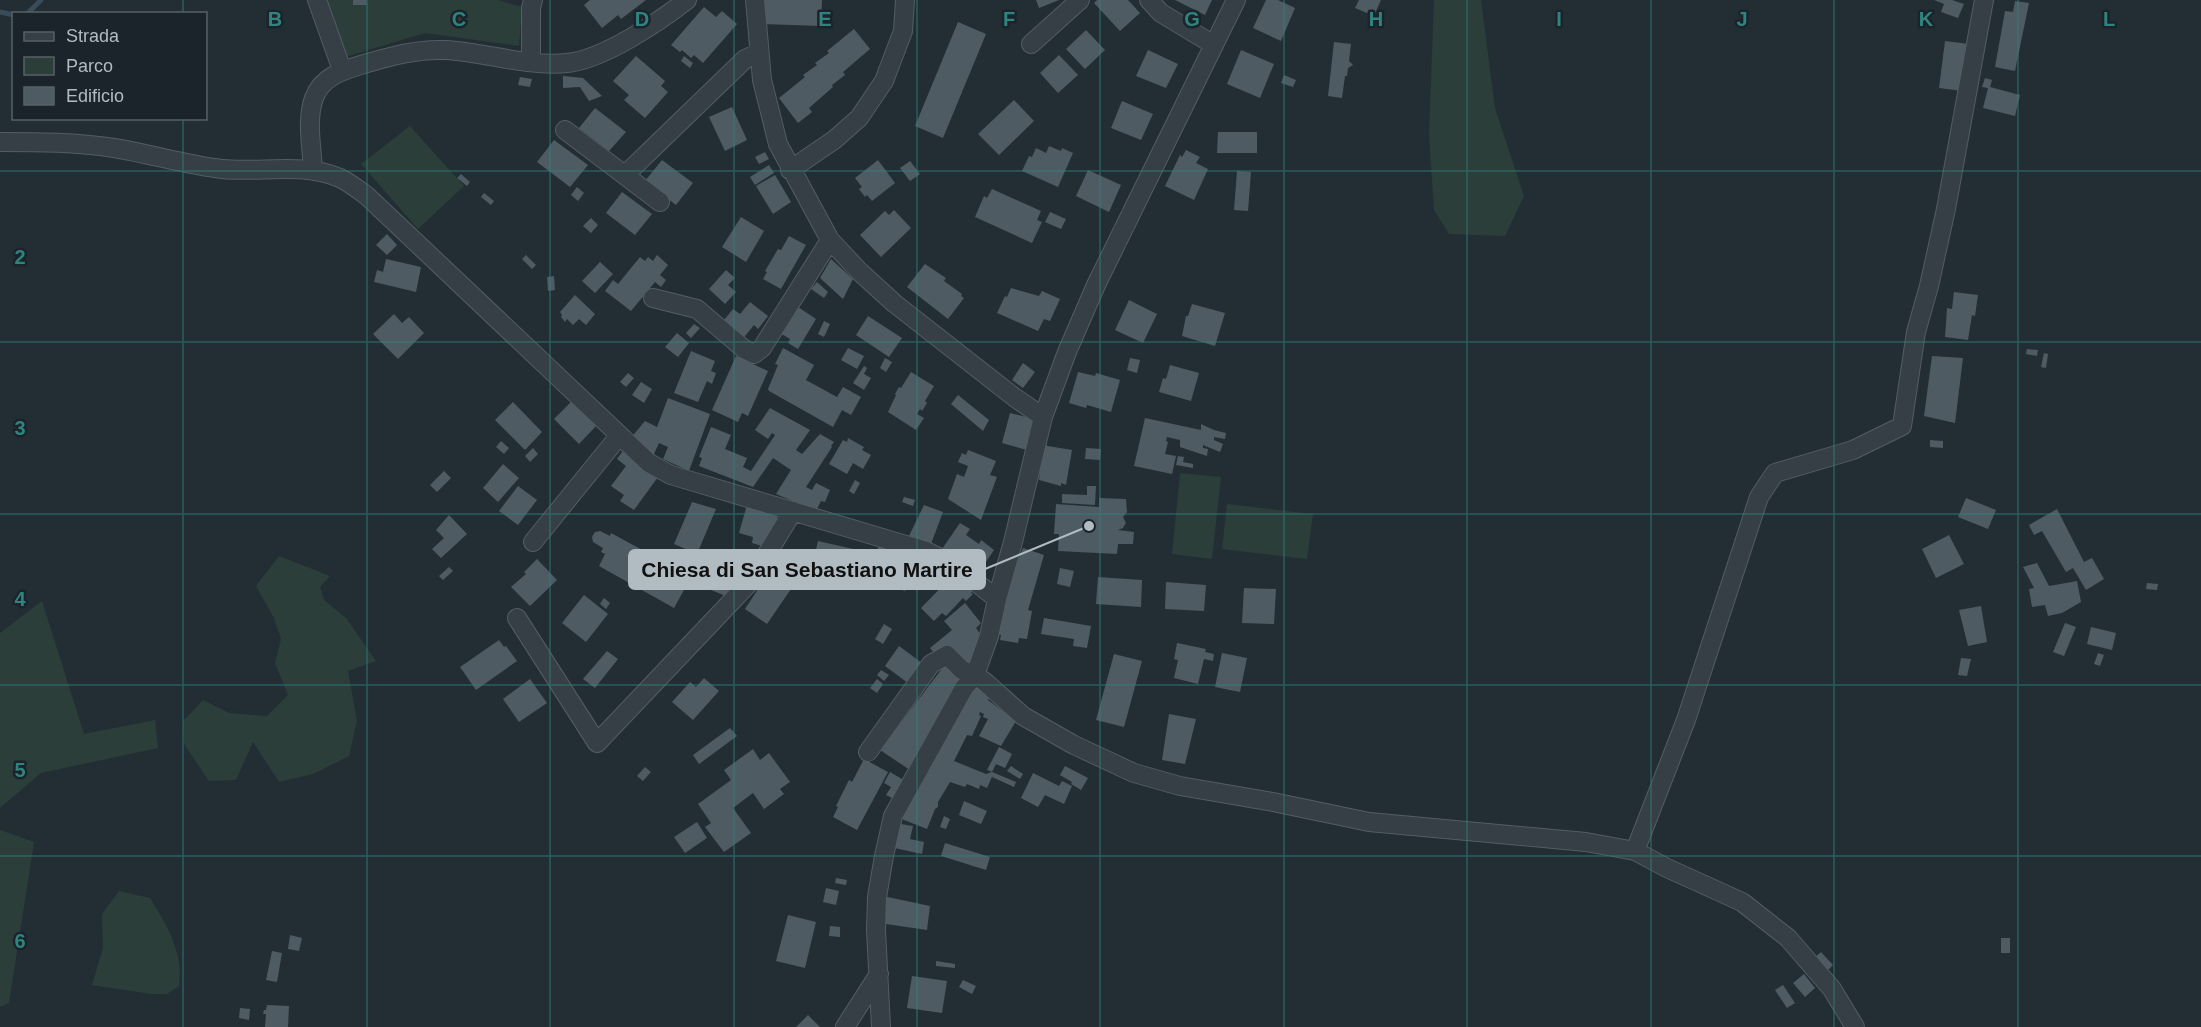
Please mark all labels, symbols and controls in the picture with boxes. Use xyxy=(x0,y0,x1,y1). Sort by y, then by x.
text: B xyxy=(268,8,282,30)
text: C xyxy=(452,8,466,30)
text: D xyxy=(635,8,649,30)
text: E xyxy=(818,8,832,30)
text: F xyxy=(1003,8,1015,30)
text: G xyxy=(1184,8,1200,30)
text: H xyxy=(1369,8,1383,30)
text: I xyxy=(1556,8,1562,30)
text: J xyxy=(1736,8,1748,30)
text: K xyxy=(1919,8,1934,30)
text: L xyxy=(2103,8,2115,30)
legend xyxy=(12,12,207,120)
text: Strada xyxy=(66,26,120,46)
text: Parco xyxy=(66,56,113,76)
text: Edificio xyxy=(66,86,124,106)
text: 2 xyxy=(14,246,26,268)
text: 3 xyxy=(14,417,26,439)
callout: Chiesa di San Sebastiano Martire xyxy=(629,550,985,589)
text: Chiesa di San Sebastiano Martire xyxy=(641,558,973,581)
text: 4 xyxy=(14,588,26,610)
text: 5 xyxy=(14,759,26,781)
text: 6 xyxy=(14,930,26,952)

